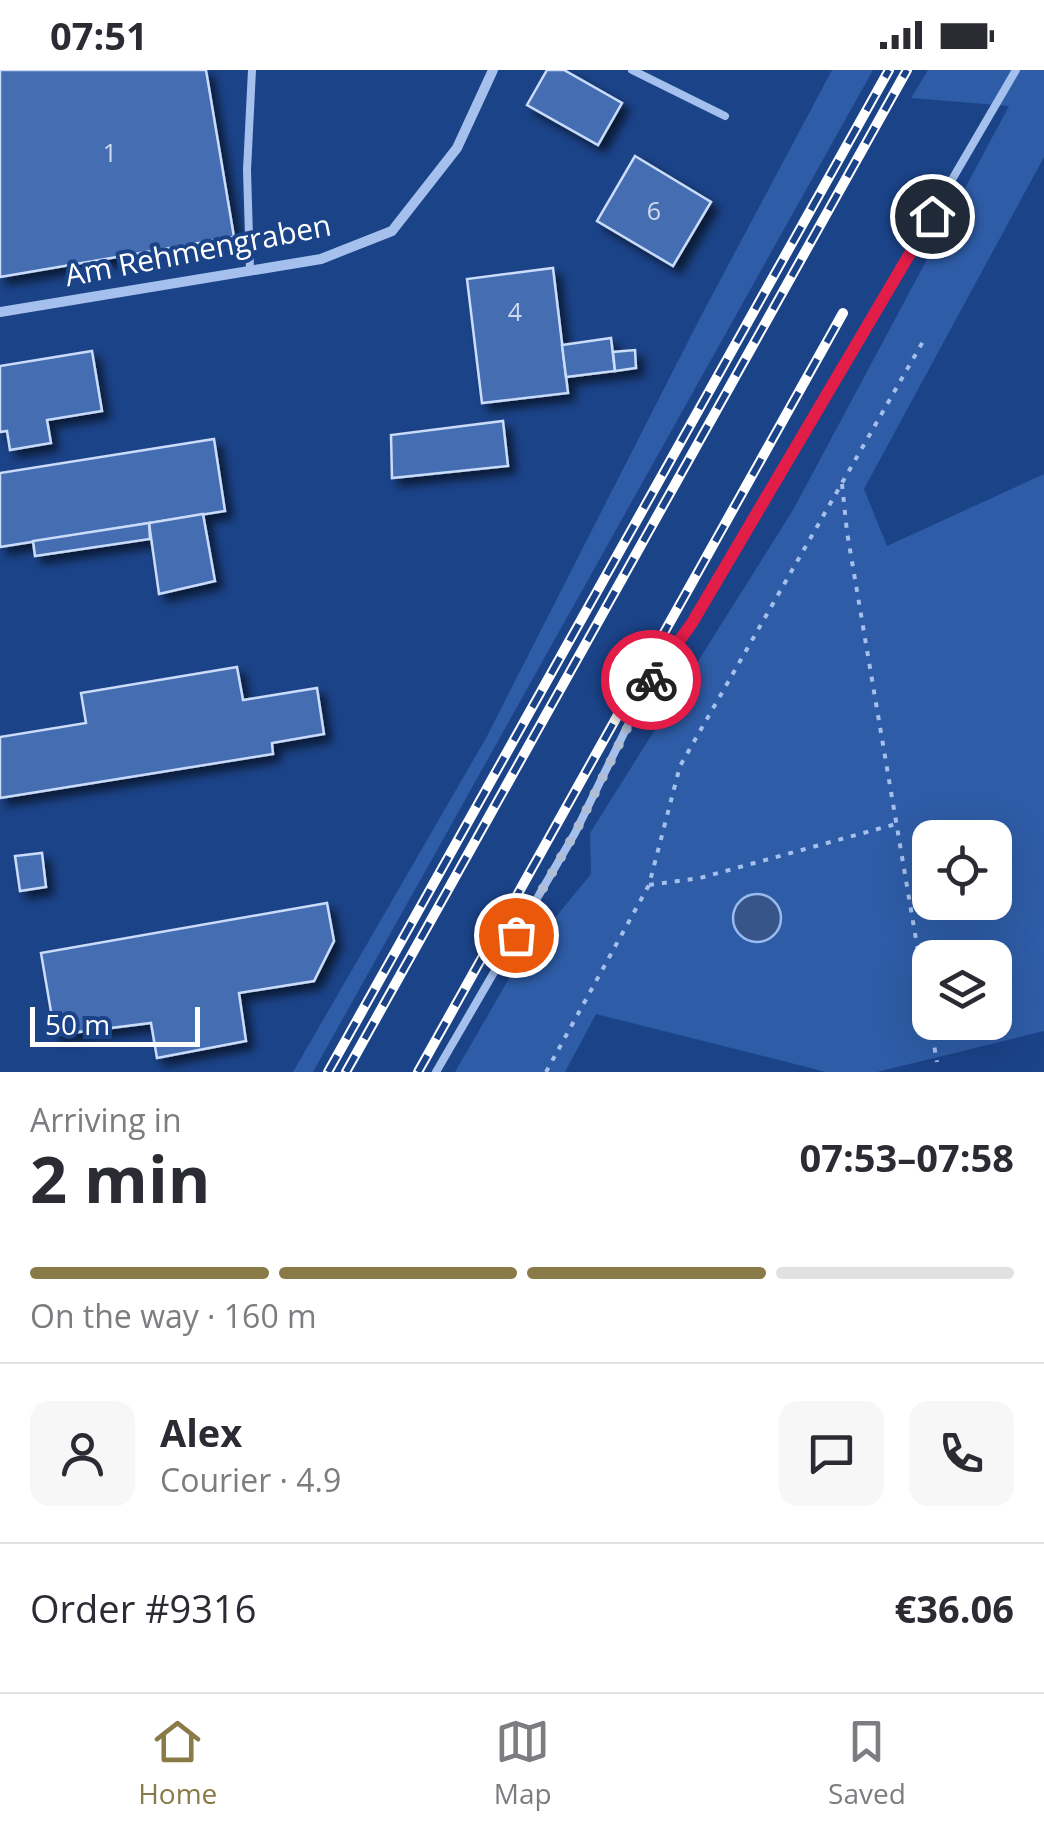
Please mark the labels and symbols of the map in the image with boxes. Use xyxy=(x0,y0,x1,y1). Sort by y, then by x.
house number: 1 xyxy=(103,135,117,169)
pin xyxy=(890,174,975,259)
house number: 6 xyxy=(647,193,661,227)
street label: Am Rehmengraben xyxy=(61,204,334,295)
house number: 4 xyxy=(508,294,522,328)
courier xyxy=(601,630,701,730)
pin xyxy=(474,893,559,978)
scale bar xyxy=(30,1002,200,1046)

